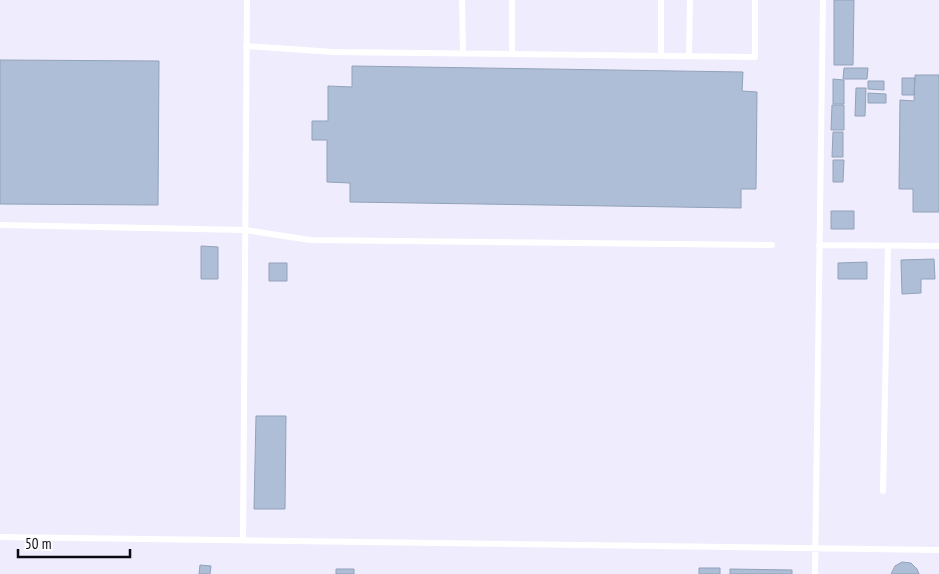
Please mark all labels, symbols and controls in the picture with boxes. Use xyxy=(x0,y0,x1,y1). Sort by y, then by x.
scale bar xyxy=(18,526,130,558)
text: 50 m xyxy=(25,534,51,553)

